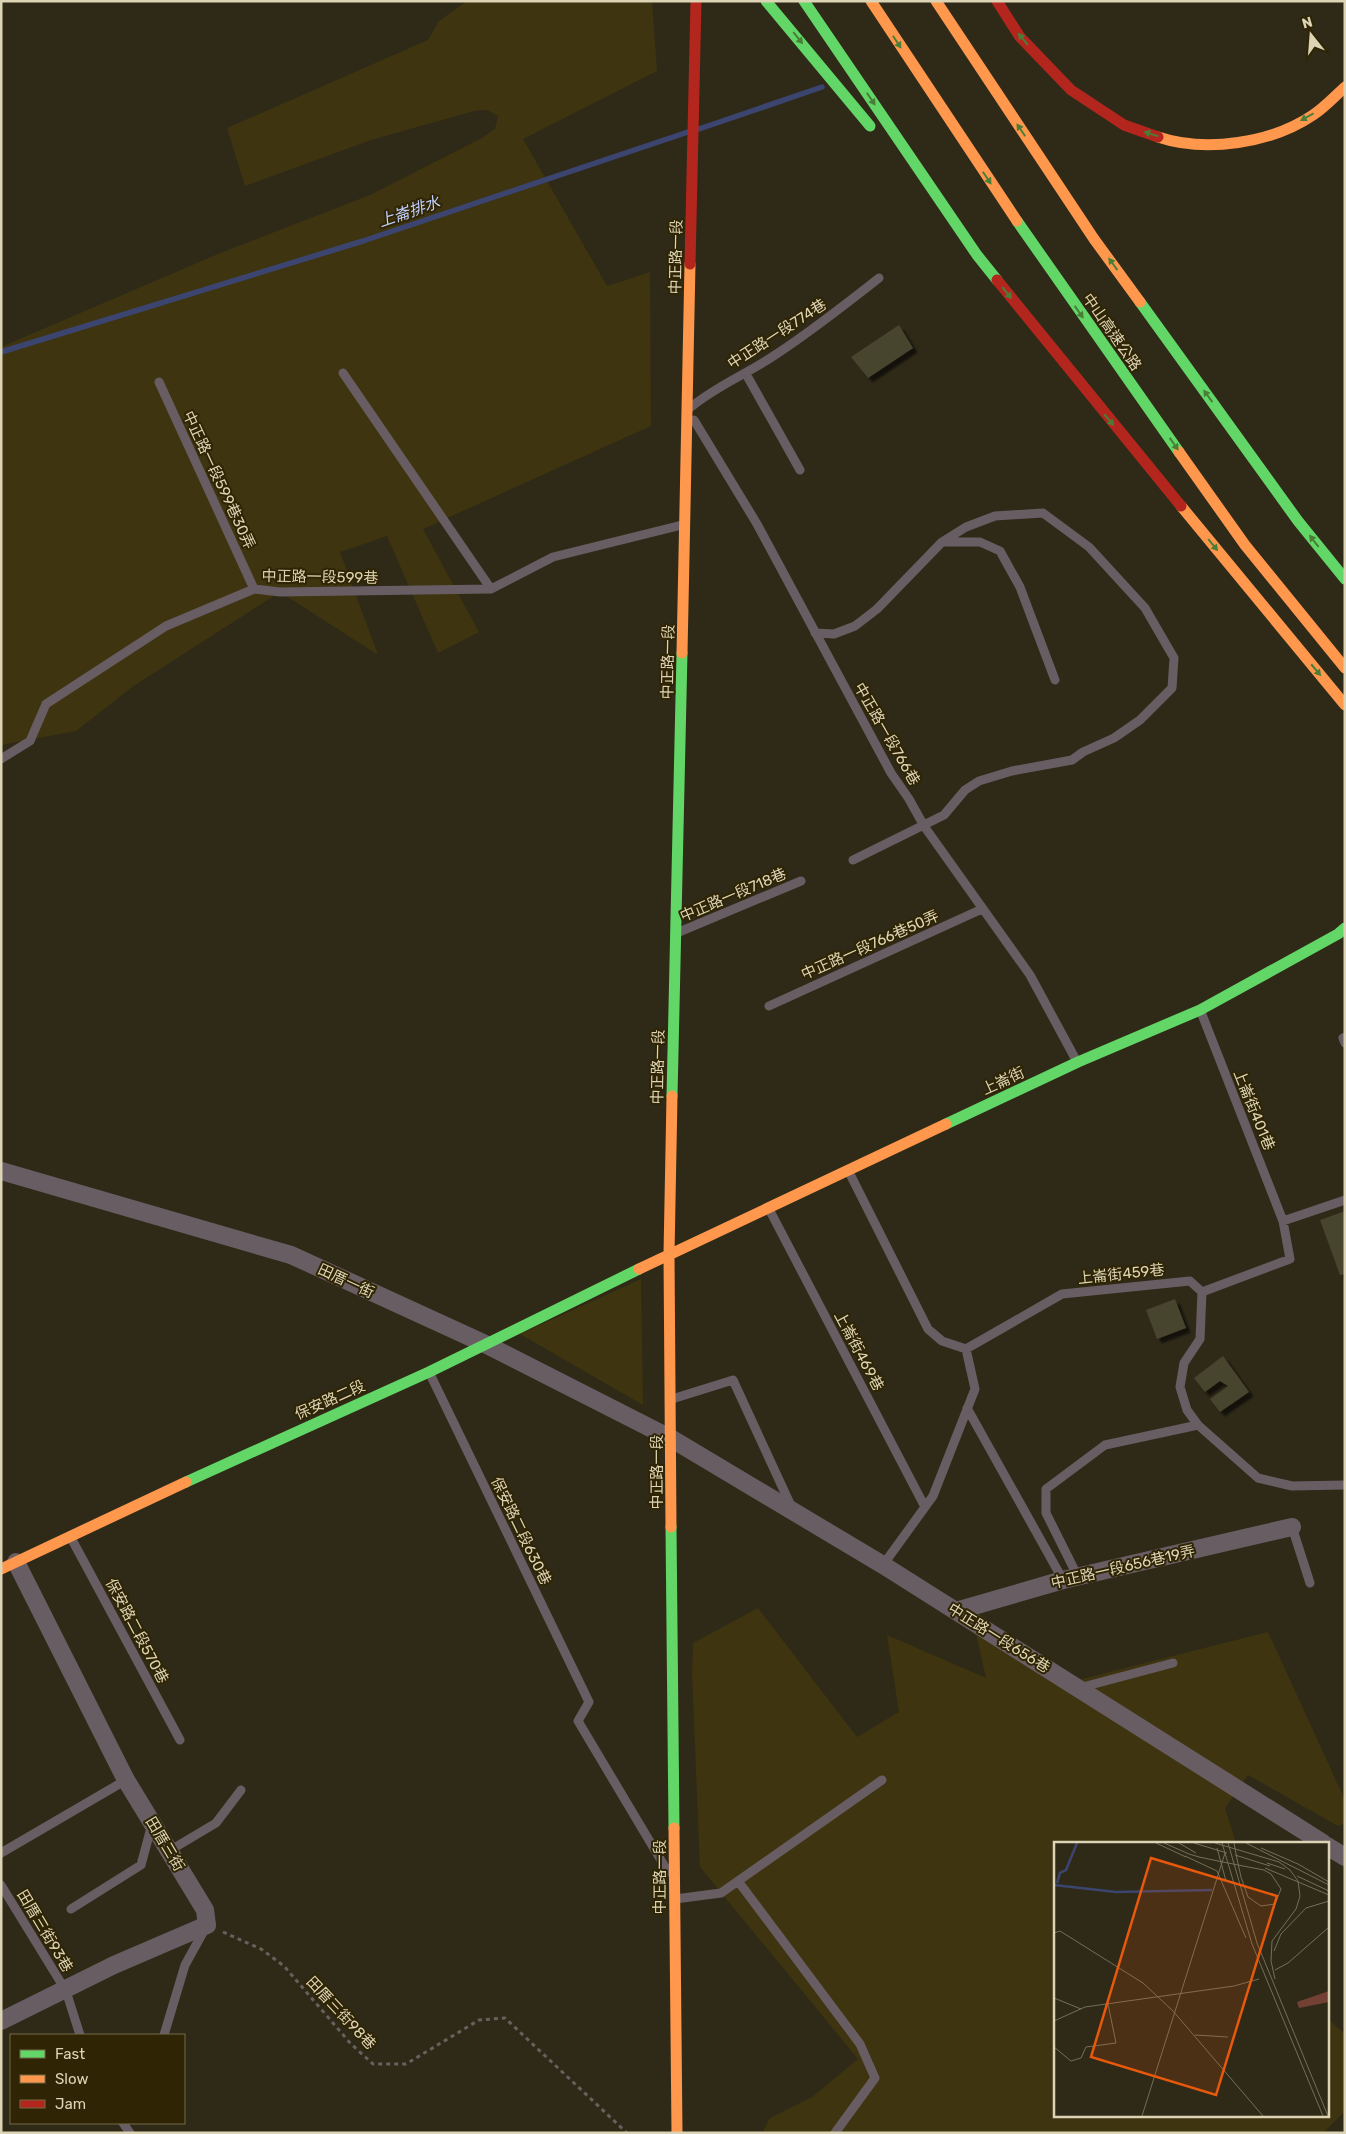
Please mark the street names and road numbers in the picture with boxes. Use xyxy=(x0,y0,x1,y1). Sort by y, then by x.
street label: 中正路一段 xyxy=(666,219,686,295)
street label: 中山高速公路 xyxy=(1079,290,1145,374)
street label: 中正路一段774巷 xyxy=(724,295,830,373)
street label: 中正路一段599巷30弄 xyxy=(179,408,259,552)
street label: 中正路一段599巷 xyxy=(262,567,378,587)
street label: 中正路一段 xyxy=(658,624,678,700)
street label: 中正路一段766巷 xyxy=(850,680,924,788)
street label: 中正路一段718巷 xyxy=(677,865,789,925)
street label: 中正路一段766巷50弄 xyxy=(798,907,942,983)
street label: 中正路一段 xyxy=(648,1029,668,1105)
street label: 上崙街 xyxy=(979,1063,1027,1099)
street label: 上崙街401巷 xyxy=(1230,1067,1278,1153)
street label: 田厝一街 xyxy=(315,1260,377,1302)
street label: 上崙街459巷 xyxy=(1077,1260,1165,1288)
street label: 上崙街469巷 xyxy=(831,1308,887,1394)
street label: 保安路二段 xyxy=(292,1377,368,1423)
street label: 中正路一段 xyxy=(648,1434,666,1510)
street label: 保安路二段630巷 xyxy=(487,1474,555,1588)
street label: 中正路一段656巷19弄 xyxy=(1049,1542,1197,1592)
street label: 保安路二段570巷 xyxy=(102,1576,172,1686)
street label: 中正路一段656巷 xyxy=(945,1599,1053,1677)
street label: 田厝三街 xyxy=(142,1814,188,1874)
street label: 中正路一段 xyxy=(651,1839,669,1915)
street label: 田厝三街93巷 xyxy=(13,1887,77,1975)
street label: 田厝三街98巷 xyxy=(303,1973,379,2053)

